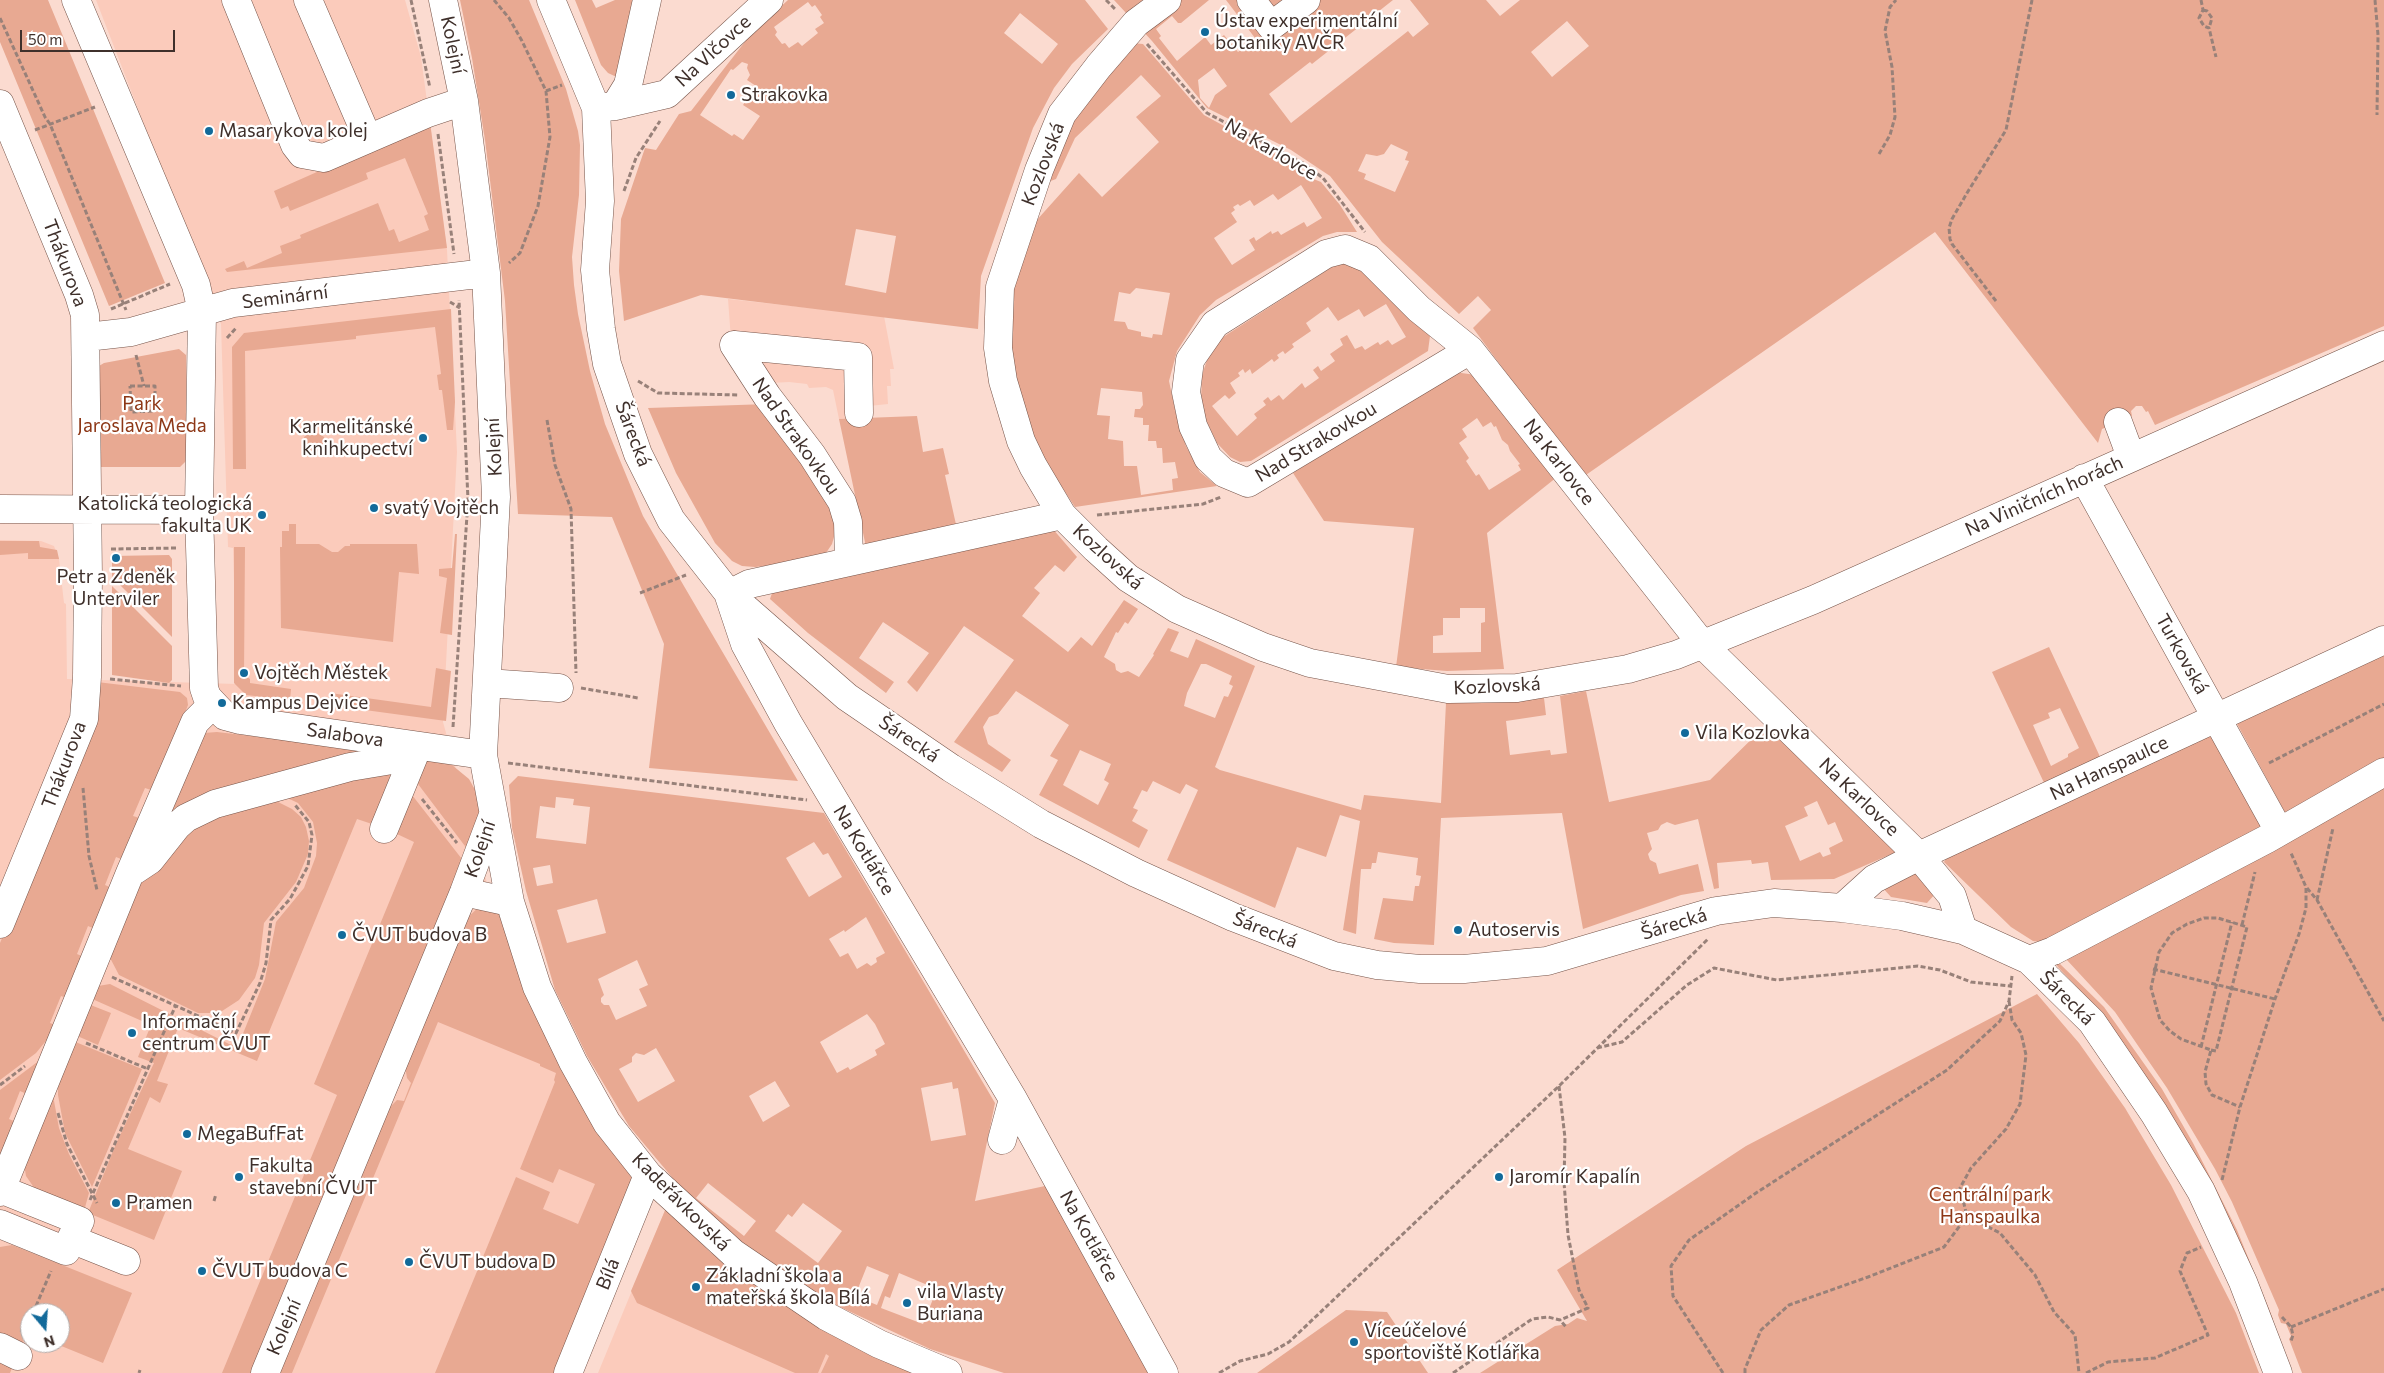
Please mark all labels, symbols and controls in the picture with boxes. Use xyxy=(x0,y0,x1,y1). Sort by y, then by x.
street label: Na Vlčovce xyxy=(670,10,756,92)
place label: Ústav experimentální botaniky AVČR xyxy=(1215,10,1398,54)
street label: Kolejní xyxy=(436,14,470,76)
scale bar xyxy=(22,20,178,52)
marker: Ústav experimentální botaniky AVČR xyxy=(1199,26,1211,38)
text: 50 m xyxy=(28,30,62,48)
place label: Strakovka xyxy=(741,84,828,106)
marker: Strakovka xyxy=(725,89,737,101)
street label: Na Karlovce xyxy=(1221,113,1321,185)
street label: Kozlovská xyxy=(1017,119,1069,209)
place label: Masarykova kolej xyxy=(219,120,368,142)
marker: Masarykova kolej xyxy=(203,125,215,137)
street label: Thákurova xyxy=(38,216,92,310)
street label: Seminární xyxy=(241,280,329,314)
street label: Nad Strakovkou xyxy=(747,373,845,499)
park label: Park Jaroslava Meda xyxy=(77,393,207,437)
street label: Nad Strakovkou xyxy=(1251,397,1381,487)
street label: Šárecká xyxy=(610,398,656,470)
street label: Na Karlovce xyxy=(1518,414,1600,510)
place label: Karmelitánské knihkupectví xyxy=(289,416,413,460)
street label: Kolejní xyxy=(481,417,507,477)
marker: Karmelitánské knihkupectví xyxy=(417,432,429,444)
street label: Na Viničních horách xyxy=(1962,451,2126,541)
place label: Katolická teologická fakulta UK xyxy=(77,493,252,537)
place label: svatý Vojtěch xyxy=(384,497,499,519)
marker: svatý Vojtěch xyxy=(368,502,380,514)
marker: Katolická teologická fakulta UK xyxy=(256,509,268,521)
street label: Kozlovská xyxy=(1068,519,1148,595)
marker: Petr a Zdeněk Unterviler xyxy=(110,552,122,564)
place label: Petr a Zdeněk Unterviler xyxy=(56,566,176,610)
street label: Turkovská xyxy=(2151,610,2213,698)
place label: Vojtěch Městek xyxy=(254,662,388,684)
marker: Vojtěch Městek xyxy=(238,667,250,679)
street label: Kozlovská xyxy=(1453,672,1541,700)
place label: Kampus Dejvice xyxy=(232,692,368,714)
marker: Kampus Dejvice xyxy=(216,697,228,709)
street label: Šárecká xyxy=(875,711,943,767)
street label: Thákurova xyxy=(37,718,91,812)
street label: Salabova xyxy=(305,718,385,752)
place label: Vila Kozlovka xyxy=(1695,722,1810,744)
marker: Vila Kozlovka xyxy=(1679,727,1691,739)
street label: Na Hanspaulce xyxy=(2046,731,2172,805)
street label: Na Karlovce xyxy=(1814,753,1904,841)
street label: Na Kotlářce xyxy=(828,801,900,899)
street label: Kolejní xyxy=(460,817,500,881)
street label: Šárecká xyxy=(1638,903,1710,945)
street label: Šárecká xyxy=(1229,907,1301,953)
place label: Autoservis xyxy=(1468,919,1560,941)
place label: ČVUT budova B xyxy=(352,924,487,946)
marker: Autoservis xyxy=(1452,924,1464,936)
marker: ČVUT budova B xyxy=(336,929,348,941)
street label: Šárecká xyxy=(2035,966,2099,1030)
place label: Informační centrum ČVUT xyxy=(142,1011,271,1055)
marker: Informační centrum ČVUT xyxy=(126,1027,138,1039)
place label: MegaBufFat xyxy=(197,1123,304,1145)
marker: MegaBufFat xyxy=(181,1128,193,1140)
street label: Kadeřávkovská xyxy=(627,1148,735,1256)
place label: Fakulta stavební ČVUT xyxy=(249,1155,377,1199)
place label: Jaromír Kapalín xyxy=(1509,1166,1640,1188)
marker: Fakulta stavební ČVUT xyxy=(233,1171,245,1183)
marker: Jaromír Kapalín xyxy=(1493,1171,1505,1183)
park label: Centrální park Hanspaulka xyxy=(1929,1184,2051,1228)
street label: Na Kotlářce xyxy=(1055,1187,1123,1285)
place label: Pramen xyxy=(126,1192,193,1214)
marker: Pramen xyxy=(110,1197,122,1209)
place label: ČVUT budova D xyxy=(419,1251,556,1273)
street label: Bílá xyxy=(591,1255,625,1293)
marker: ČVUT budova D xyxy=(403,1256,415,1268)
place label: ČVUT budova C xyxy=(212,1260,348,1282)
marker: ČVUT budova C xyxy=(196,1265,208,1277)
place label: Základní škola a mateřská škola Bílá xyxy=(706,1265,870,1309)
marker: Základní škola a mateřská škola Bílá xyxy=(690,1281,702,1293)
place label: vila Vlasty Buriana xyxy=(917,1281,1004,1325)
street label: Kolejní xyxy=(262,1295,306,1359)
marker: vila Vlasty Buriana xyxy=(901,1297,913,1309)
north arrow xyxy=(20,1303,70,1353)
place label: Víceúčelové sportoviště Kotlářka xyxy=(1364,1320,1540,1364)
text: N xyxy=(42,1332,57,1351)
marker: Víceúčelové sportoviště Kotlářka xyxy=(1348,1336,1360,1348)

